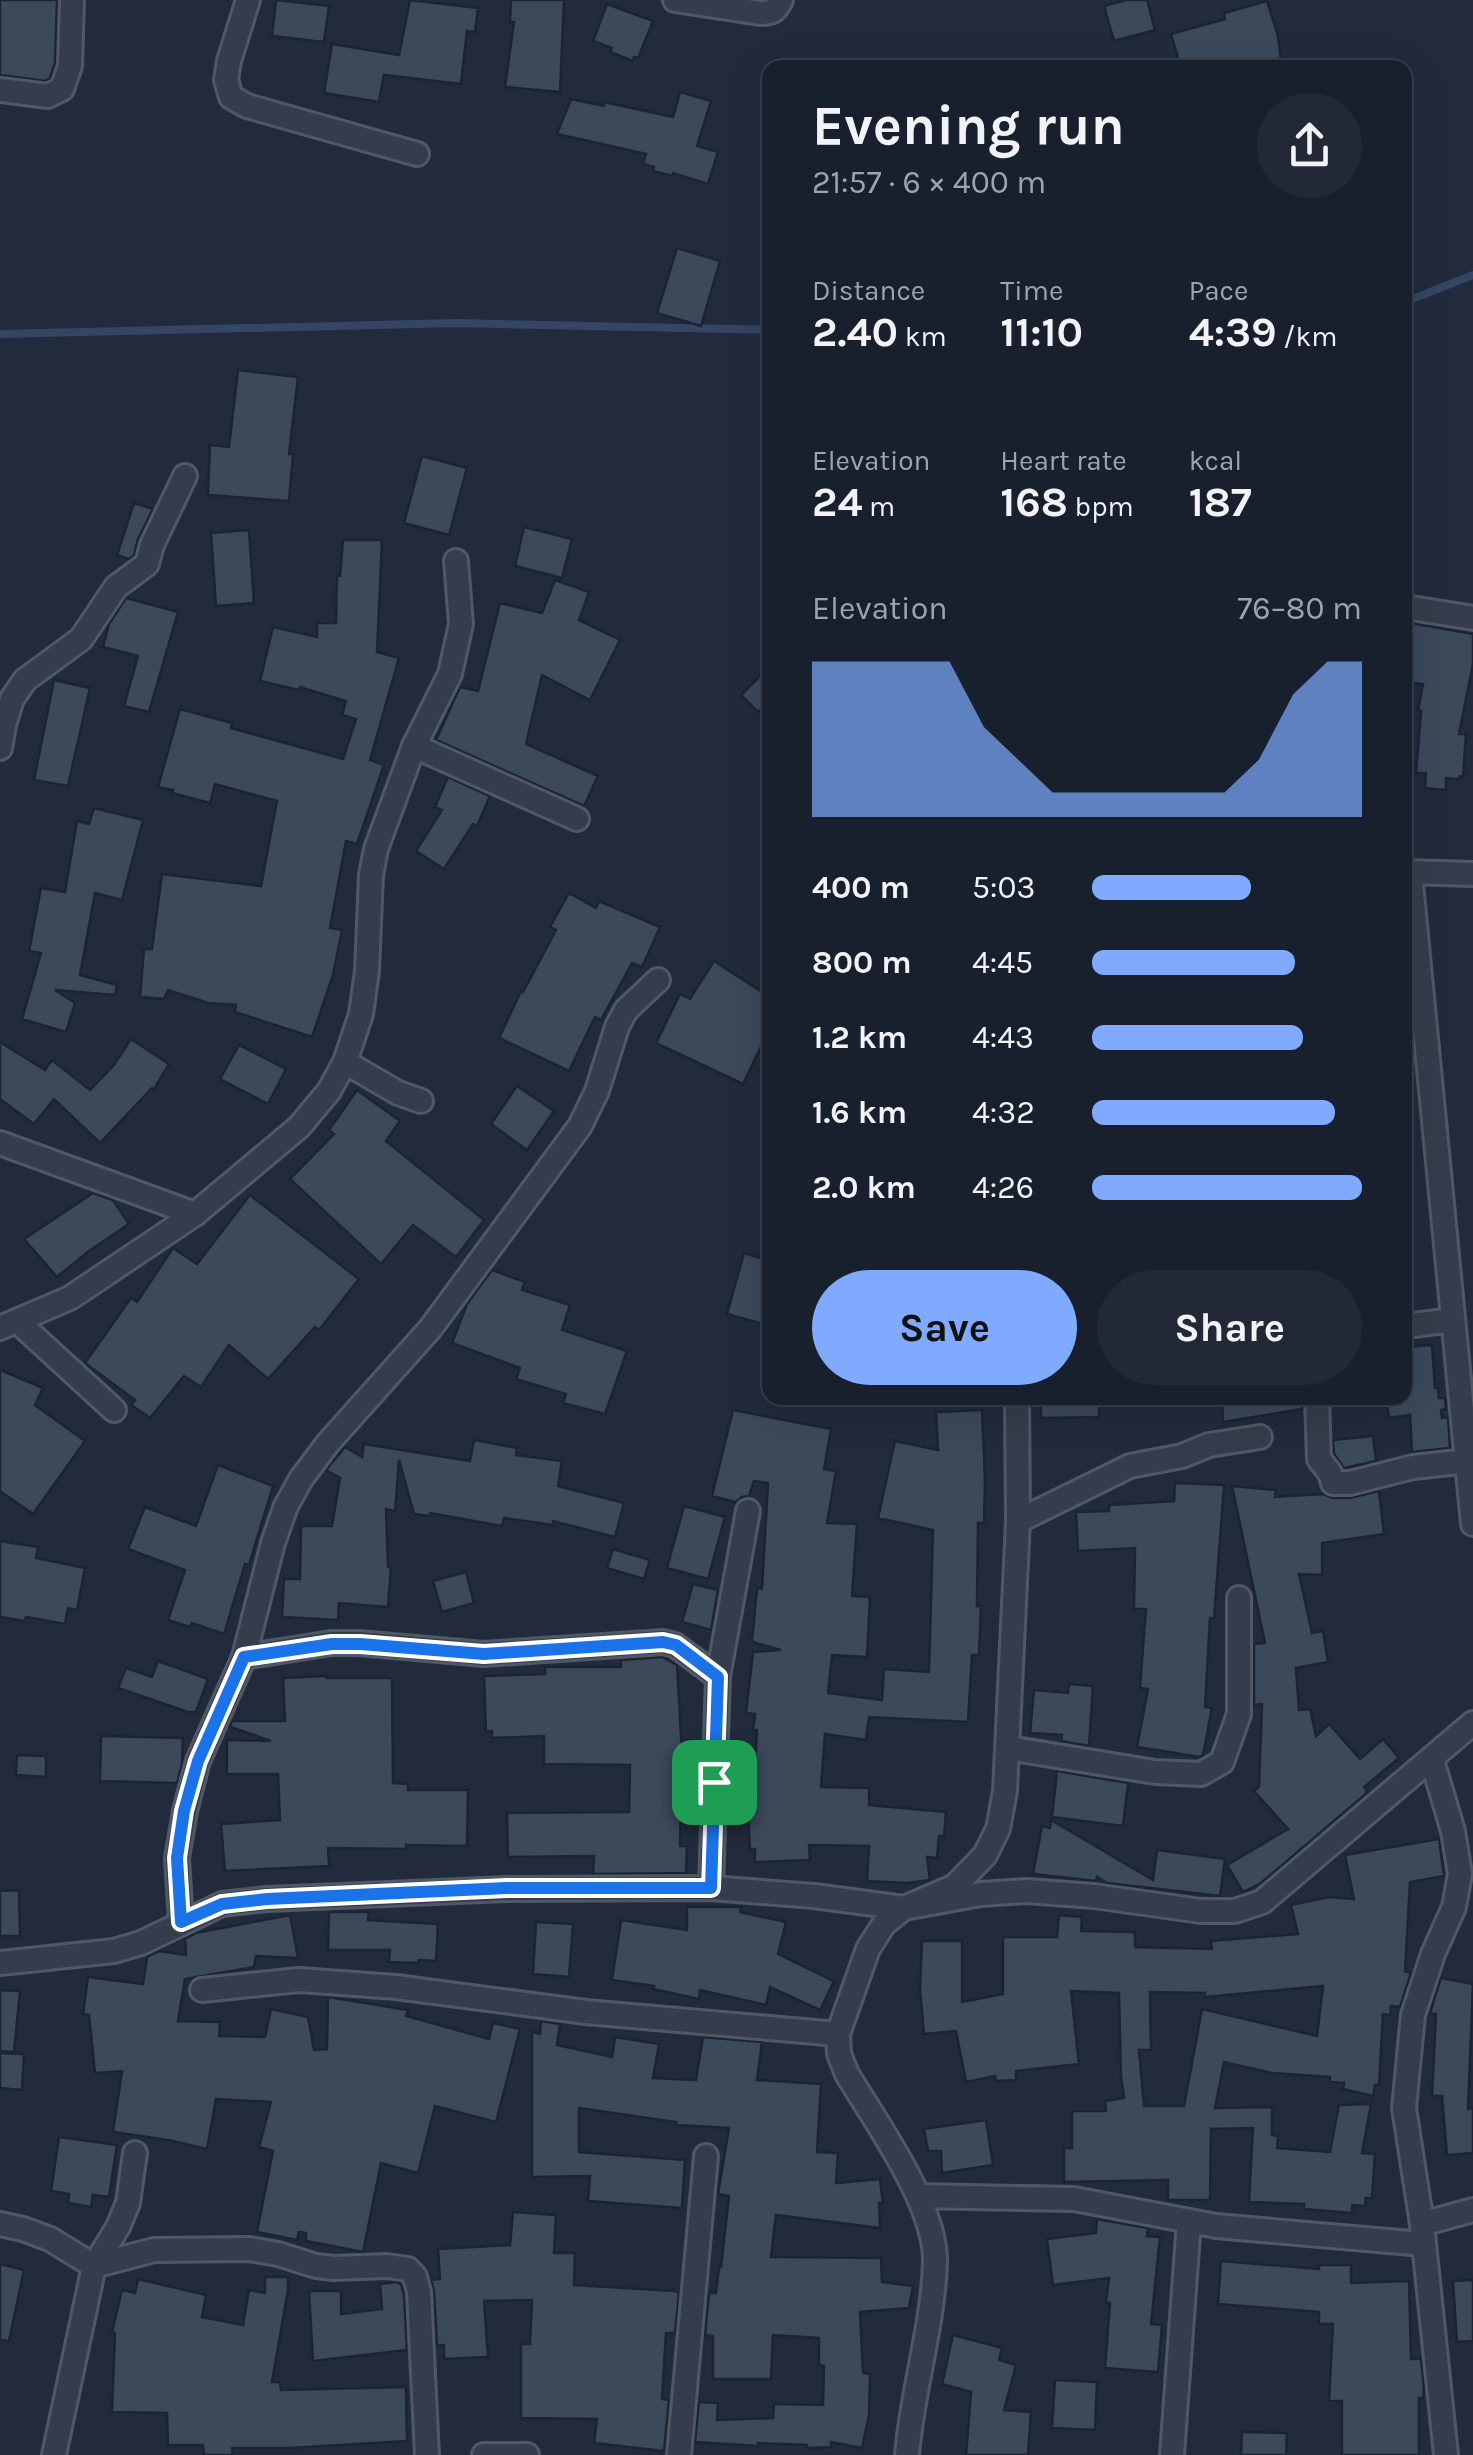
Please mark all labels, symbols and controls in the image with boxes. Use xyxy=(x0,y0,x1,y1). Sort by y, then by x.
button: share xyxy=(1257,93,1362,198)
text: Evening run xyxy=(812,94,1125,158)
text: 21:57 · 6 × 400 m xyxy=(812,164,1046,201)
text: Distance xyxy=(812,274,925,307)
text: Time xyxy=(1000,274,1063,307)
text: Pace xyxy=(1189,274,1248,307)
text: 2.40 xyxy=(812,307,898,357)
text: 11:10 xyxy=(1000,307,1083,357)
text: 4:39 xyxy=(1189,307,1277,357)
text: km xyxy=(898,320,947,353)
text: /km xyxy=(1277,320,1337,353)
text: Elevation xyxy=(812,444,931,477)
text: Heart rate xyxy=(1000,444,1127,477)
text: kcal xyxy=(1189,444,1242,477)
text: 24 xyxy=(812,477,862,527)
text: 168 xyxy=(1000,477,1068,527)
text: 187 xyxy=(1189,477,1252,527)
text: m xyxy=(862,490,895,523)
text: bpm xyxy=(1068,490,1134,523)
text: Elevation xyxy=(812,590,947,627)
text: 76–80 m xyxy=(1237,590,1362,627)
text: 400 m xyxy=(812,869,910,906)
text: 5:03 xyxy=(972,869,1035,906)
text: 800 m xyxy=(812,944,912,981)
text: 4:45 xyxy=(972,944,1033,981)
text: 1.2 km xyxy=(812,1019,907,1056)
text: 4:43 xyxy=(972,1019,1034,1056)
text: 1.6 km xyxy=(812,1094,907,1131)
text: 4:32 xyxy=(972,1094,1035,1131)
text: 2.0 km xyxy=(812,1169,916,1206)
text: 4:26 xyxy=(972,1169,1034,1206)
button: Save xyxy=(812,1270,1077,1385)
button: Share xyxy=(1097,1270,1362,1385)
pin xyxy=(672,1740,757,1825)
icon: arrive xyxy=(687,1755,742,1810)

